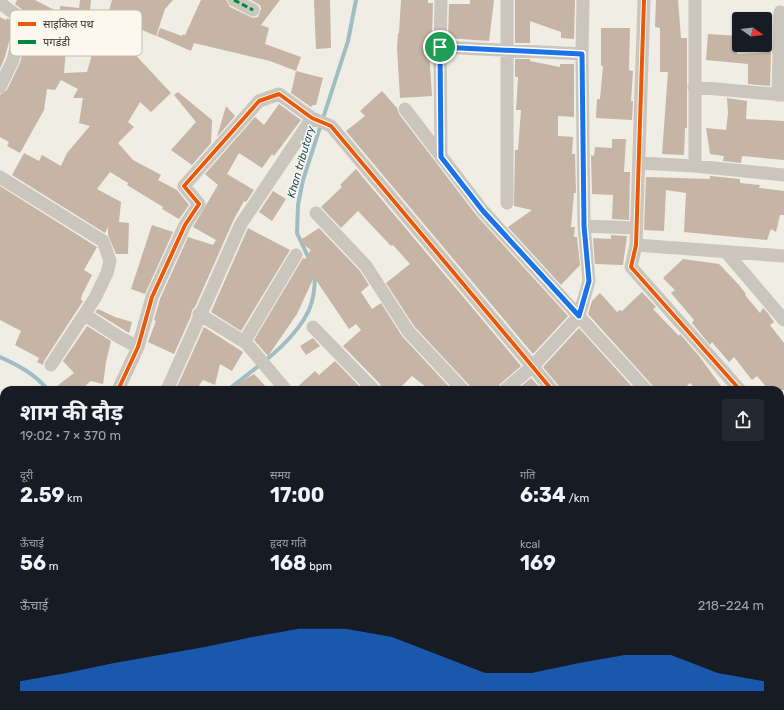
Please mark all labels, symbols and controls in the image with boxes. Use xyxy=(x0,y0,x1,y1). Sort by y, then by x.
legend xyxy=(10,10,142,56)
north arrow xyxy=(732,12,772,52)
map controls xyxy=(732,12,772,52)
text: साइकिल पथ xyxy=(43,18,94,31)
pin xyxy=(423,30,457,64)
text: पगडंडी xyxy=(43,36,70,49)
icon: arrive xyxy=(429,36,451,58)
water label: Khan tributary xyxy=(285,124,318,199)
text: शाम की दौड़ xyxy=(20,399,123,426)
button: share xyxy=(722,399,764,441)
text: 19:02 · 7 × 370 m xyxy=(20,428,121,443)
text: दूरी xyxy=(20,469,33,482)
text: समय xyxy=(270,469,290,482)
text: गति xyxy=(520,469,535,482)
text: 2.59 xyxy=(20,483,64,507)
text: 17:00 xyxy=(270,483,324,507)
text: 6:34 xyxy=(520,483,566,507)
text: km xyxy=(64,492,83,505)
text: /km xyxy=(566,492,589,505)
text: ऊँचाई xyxy=(20,537,44,550)
text: हृदय गति xyxy=(270,537,306,550)
text: kcal xyxy=(520,538,540,551)
text: 56 xyxy=(20,551,46,575)
text: 168 xyxy=(270,551,307,575)
text: 169 xyxy=(520,551,556,575)
text: m xyxy=(46,560,58,573)
text: bpm xyxy=(307,560,332,573)
text: ऊँचाई xyxy=(20,598,48,613)
text: 218–224 m xyxy=(698,598,764,613)

